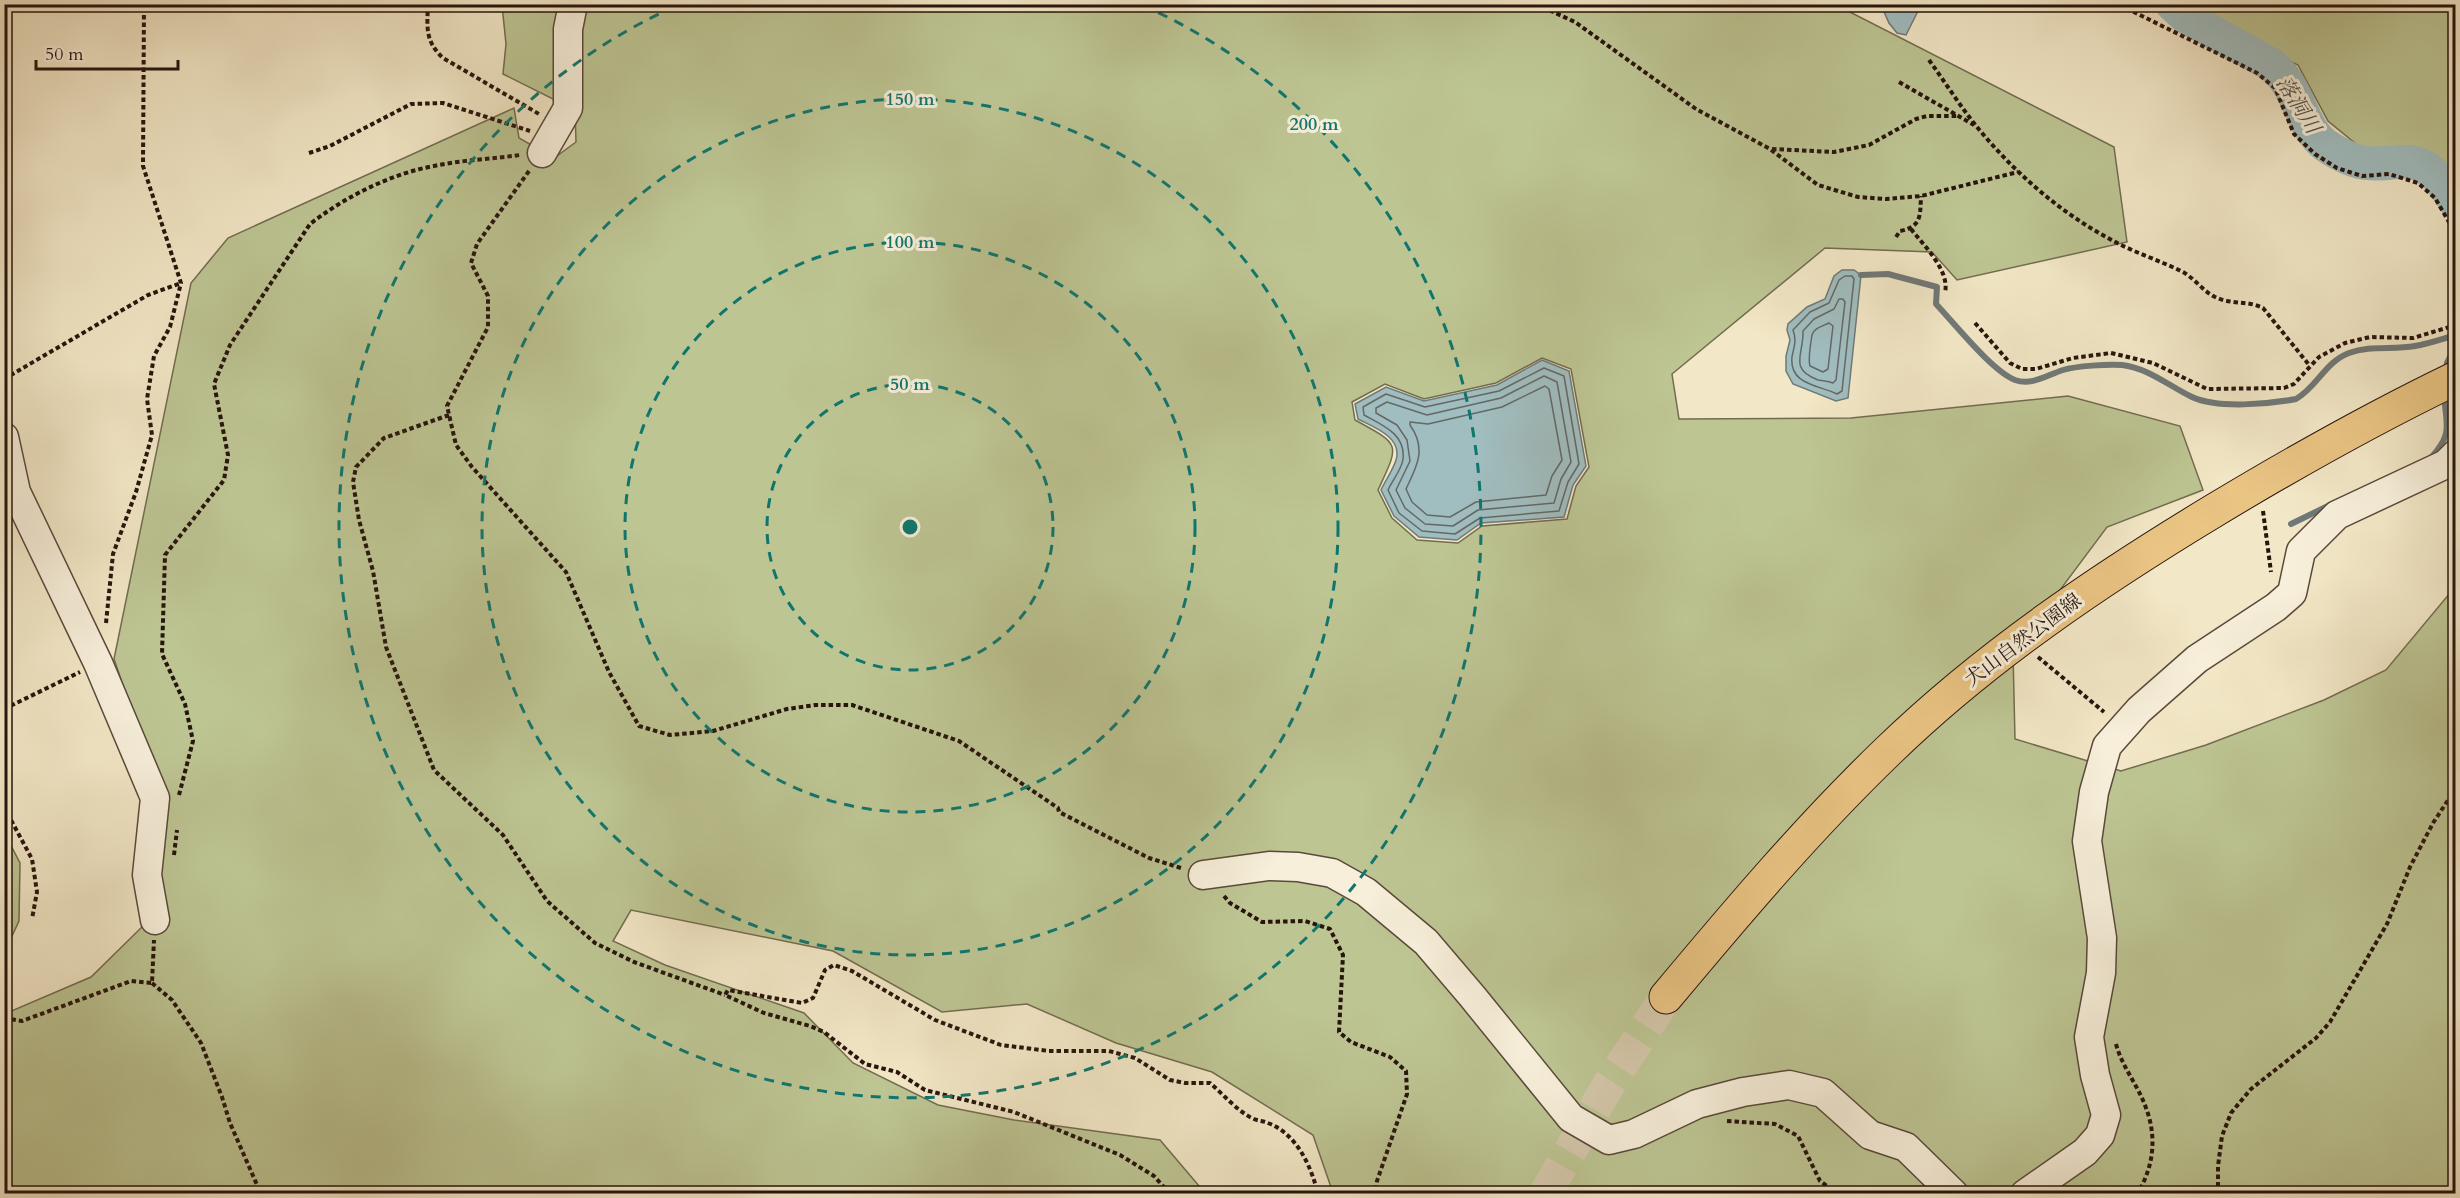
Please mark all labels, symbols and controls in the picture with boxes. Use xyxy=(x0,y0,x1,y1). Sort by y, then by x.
scale bar xyxy=(36,33,178,71)
text: 50 m xyxy=(45,42,84,67)
water label: 落洞川 xyxy=(2269,71,2328,141)
text: 150 m xyxy=(885,87,935,112)
text: 200 m xyxy=(1289,112,1339,137)
text: 100 m xyxy=(885,230,935,255)
text: 50 m xyxy=(890,372,930,397)
centre of rings xyxy=(900,517,920,537)
street label: 犬山自然公園線 xyxy=(1959,587,2087,693)

